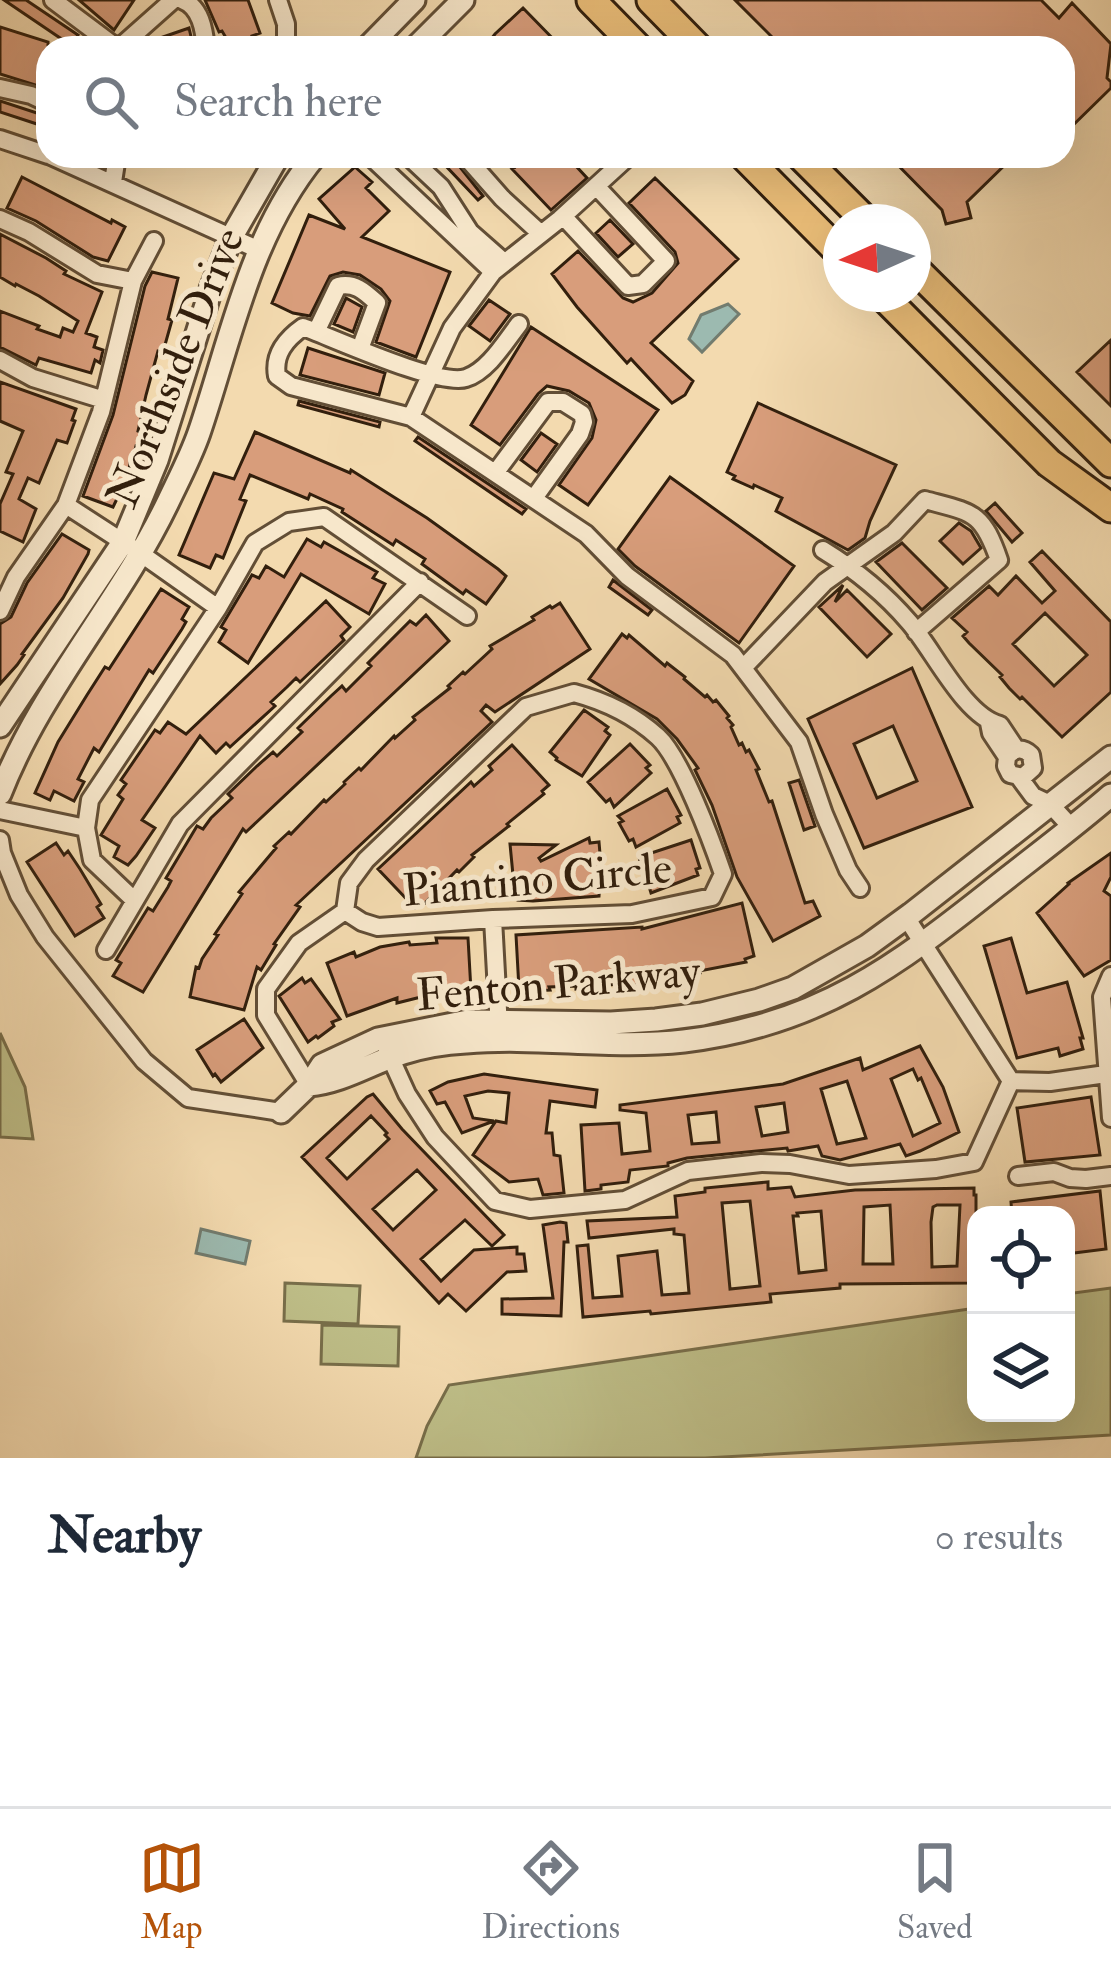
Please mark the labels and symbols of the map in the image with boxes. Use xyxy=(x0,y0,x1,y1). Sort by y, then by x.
north arrow xyxy=(823,204,931,312)
street label: Northside Drive xyxy=(94,220,257,516)
street label: Piantino Circle xyxy=(400,840,674,920)
street label: Fenton Parkway xyxy=(414,944,704,1024)

